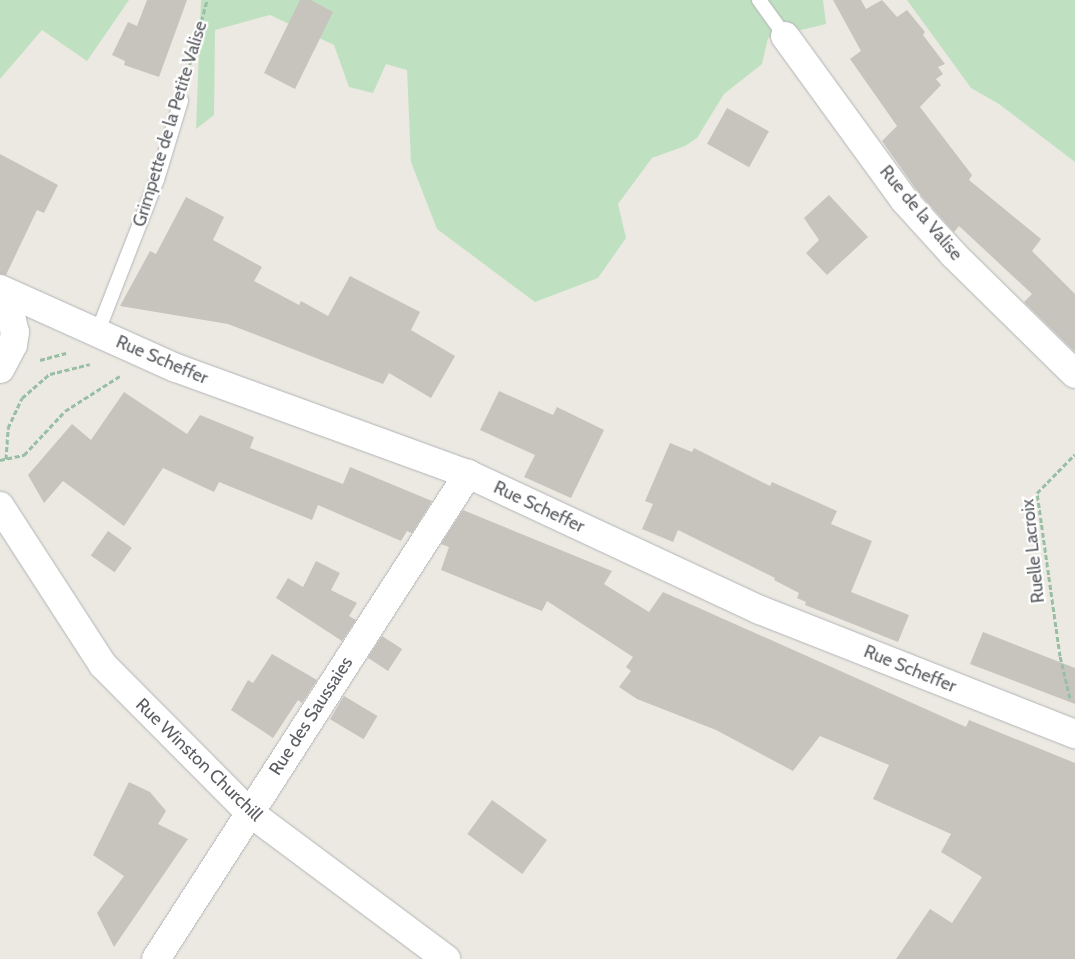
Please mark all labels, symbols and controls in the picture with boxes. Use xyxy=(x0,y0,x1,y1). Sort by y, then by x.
street label: Grimpette de la Petite Valise xyxy=(128,18,212,230)
street label: Rue de la Valise xyxy=(875,161,967,265)
street label: Rue Scheffer xyxy=(113,331,211,389)
street label: Rue Scheffer xyxy=(490,477,588,537)
street label: Ruelle Lacroix xyxy=(1017,498,1049,604)
street label: Rue Scheffer xyxy=(861,641,959,697)
street label: Rue des Saussaies xyxy=(265,653,357,779)
street label: Rue Winston Churchill xyxy=(131,694,267,826)

